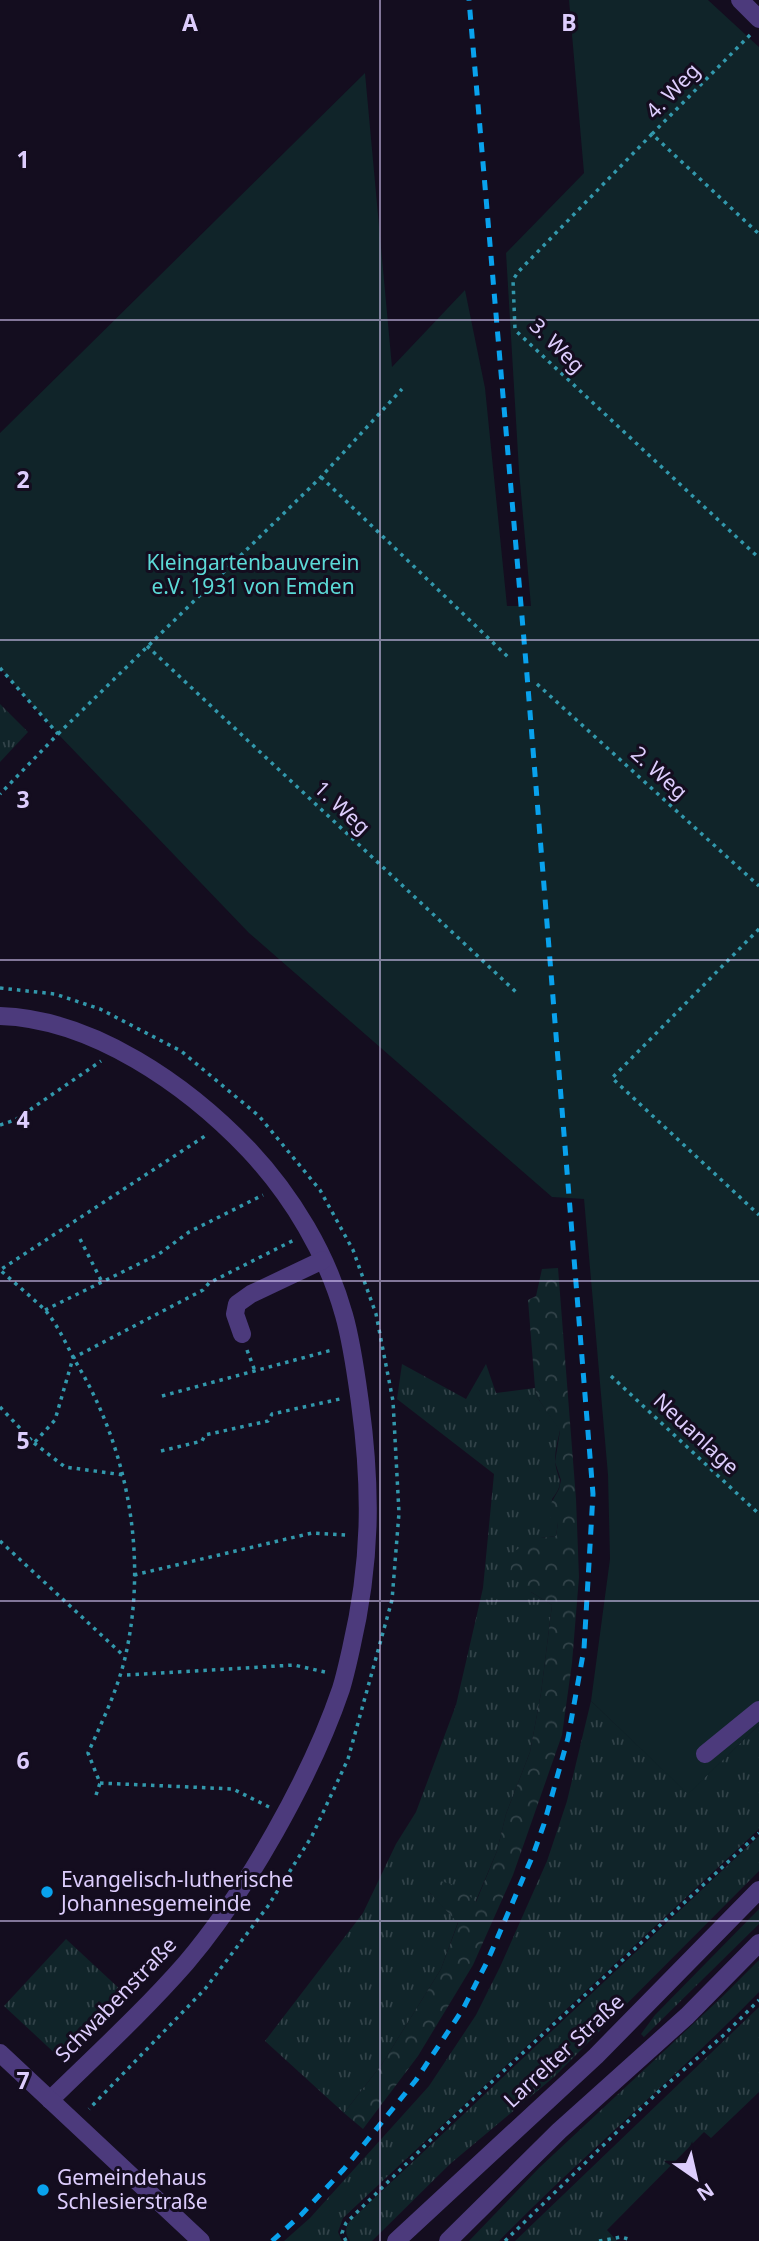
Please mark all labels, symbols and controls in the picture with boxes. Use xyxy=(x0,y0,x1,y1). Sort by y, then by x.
text: A xyxy=(182,6,198,38)
text: B xyxy=(561,6,577,38)
street label: 4. Weg xyxy=(639,56,706,124)
text: 1 xyxy=(16,143,30,175)
street label: 3. Weg xyxy=(524,312,591,379)
text: 2 xyxy=(16,463,30,495)
park label: Kleingartenbauverein e.V. 1931 von Emden xyxy=(146,548,360,600)
street label: 2. Weg xyxy=(625,739,694,805)
street label: 1. Weg xyxy=(309,774,377,840)
text: 3 xyxy=(16,783,30,815)
text: 4 xyxy=(16,1103,30,1135)
street label: Neuanlage xyxy=(648,1386,746,1480)
text: 5 xyxy=(16,1424,30,1456)
text: 6 xyxy=(16,1744,30,1776)
place label: Evangelisch-lutherische Johannesgemeinde xyxy=(59,1865,293,1917)
marker: Evangelisch-lutherische Johannesgemeinde xyxy=(39,1884,55,1900)
street label: Schwabenstraße xyxy=(48,1931,182,2068)
street label: Larrelter Straße xyxy=(497,1987,629,2113)
text: 7 xyxy=(16,2064,30,2096)
north arrow xyxy=(661,2143,731,2213)
place label: Gemeindehaus Schlesierstraße xyxy=(57,2163,208,2215)
text: N xyxy=(692,2177,719,2207)
marker: Gemeindehaus Schlesierstraße xyxy=(35,2182,51,2198)

